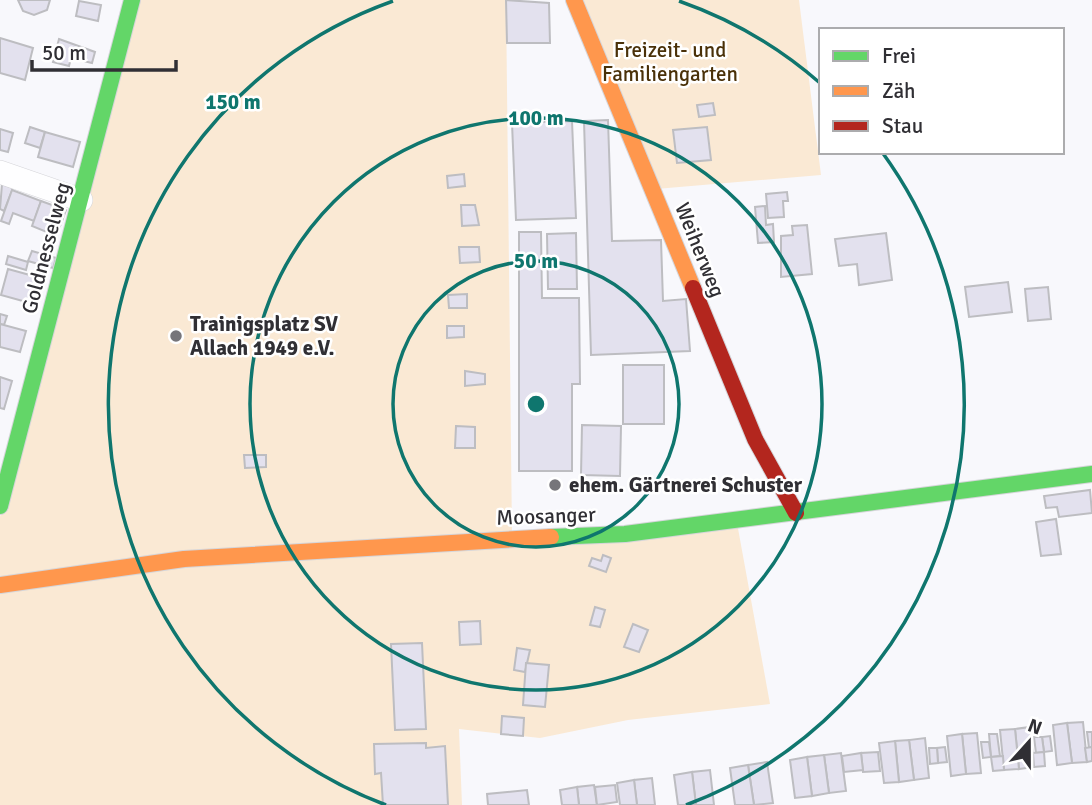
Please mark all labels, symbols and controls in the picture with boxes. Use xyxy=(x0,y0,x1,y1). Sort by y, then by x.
scale bar xyxy=(32,28,175,72)
legend xyxy=(819,28,1064,154)
park label: Freizeit- und Familiengarten xyxy=(602,37,738,87)
text: 50 m xyxy=(42,40,86,66)
text: Frei xyxy=(882,43,916,69)
text: Zäh xyxy=(882,78,916,104)
text: 150 m xyxy=(205,89,261,115)
text: 100 m xyxy=(508,105,564,131)
text: Stau xyxy=(882,113,923,139)
street label: Goldnesselweg xyxy=(16,179,76,317)
street label: Weiherweg xyxy=(669,199,731,301)
text: 50 m xyxy=(514,248,558,274)
place label: Trainigsplatz SV Allach 1949 e.V. xyxy=(190,311,338,361)
marker: Trainigsplatz SV Allach 1949 e.V. xyxy=(168,328,184,344)
centre of rings xyxy=(524,392,548,416)
place label: ehem. Gärtnerei Schuster xyxy=(569,472,803,498)
marker: ehem. Gärtnerei Schuster xyxy=(547,477,563,493)
street label: Moosanger xyxy=(496,501,596,531)
north arrow xyxy=(994,707,1064,777)
text: N xyxy=(1024,713,1045,741)

